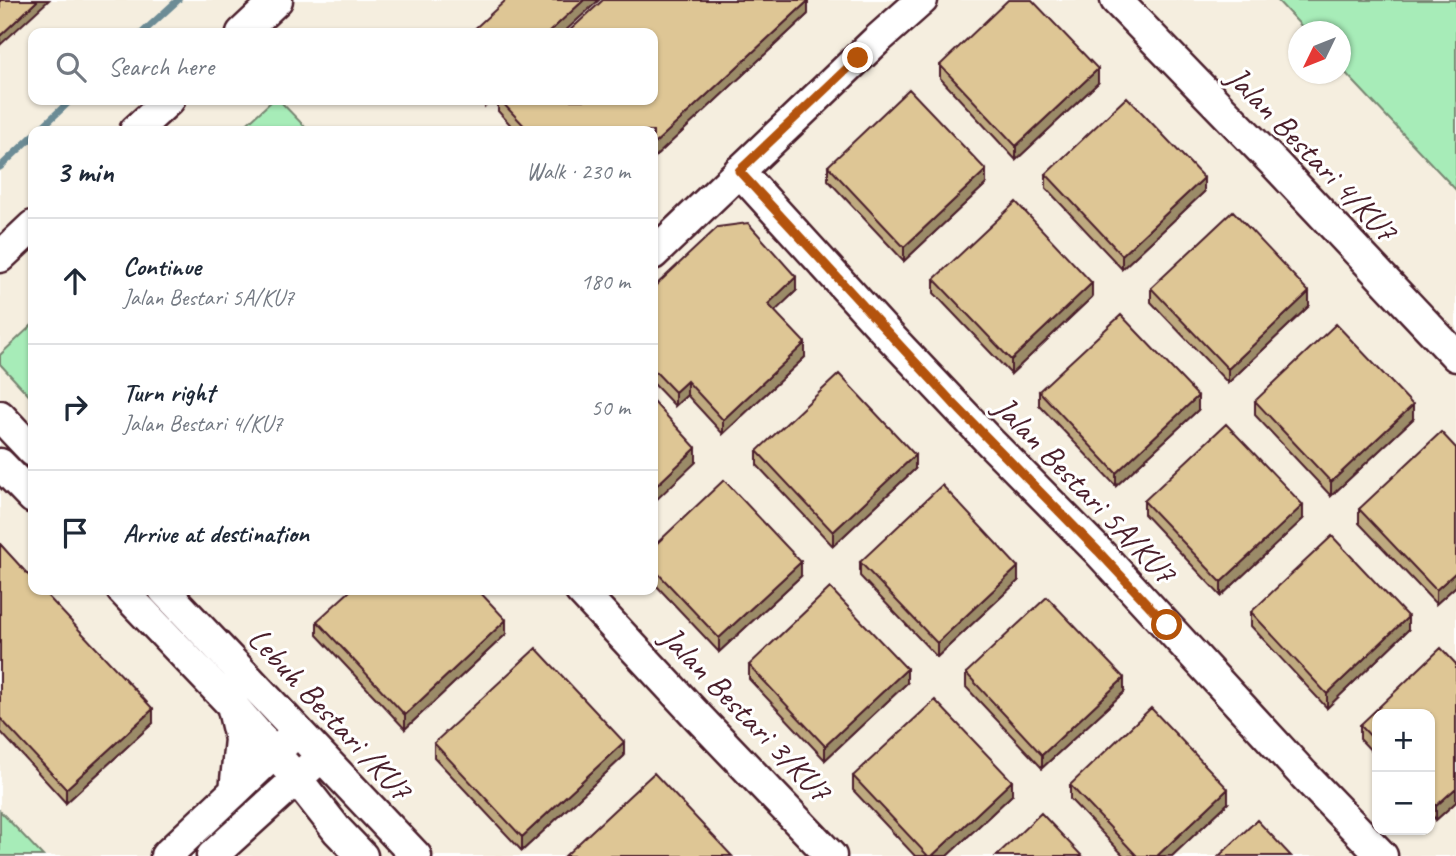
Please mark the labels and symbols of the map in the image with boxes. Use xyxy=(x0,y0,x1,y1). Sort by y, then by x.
north arrow xyxy=(1288,21,1351,84)
route end xyxy=(842,42,873,73)
street label: Jalan Bestari 4/KU7 xyxy=(1216,55,1408,252)
street label: Jalan Bestari 5A/KU7 xyxy=(983,385,1187,594)
route start xyxy=(1151,609,1182,640)
street label: Jalan Bestari 3/KU7 xyxy=(650,615,842,812)
street label: Lebuh Bestari /KU7 xyxy=(239,618,423,811)

